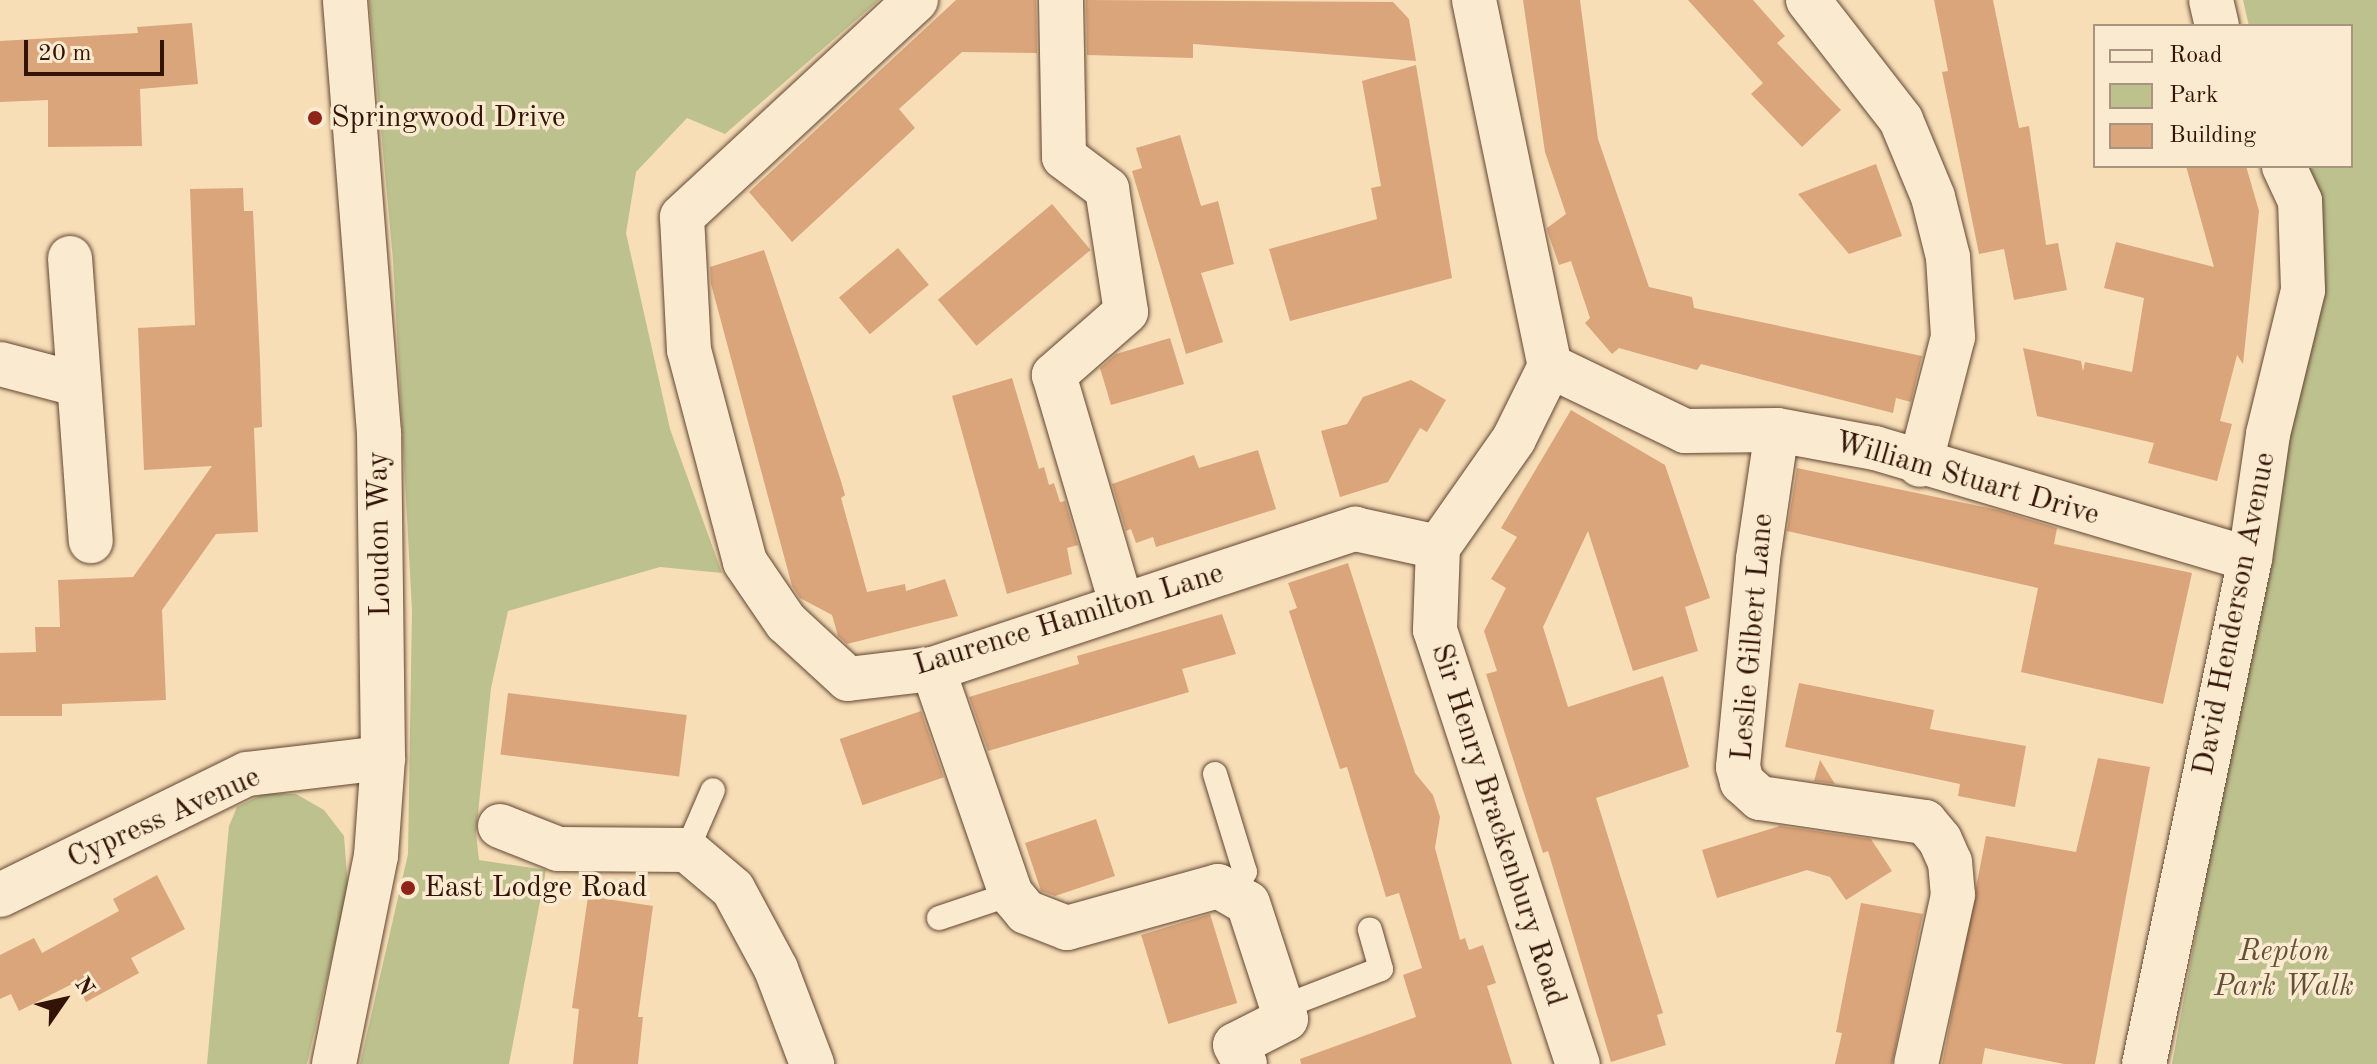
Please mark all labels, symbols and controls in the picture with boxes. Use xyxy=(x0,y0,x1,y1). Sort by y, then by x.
scale bar xyxy=(28,24,168,74)
legend xyxy=(2093,24,2353,168)
text: 20 m xyxy=(38,42,92,66)
text: Road xyxy=(2169,44,2222,68)
text: Park xyxy=(2169,84,2218,108)
place label: Springwood Drive xyxy=(331,100,566,136)
marker: Springwood Drive xyxy=(306,109,324,127)
text: Building xyxy=(2169,124,2256,148)
street label: William Stuart Drive xyxy=(1831,424,2103,534)
street label: David Henderson Avenue xyxy=(2186,449,2284,779)
street label: Loudon Way xyxy=(361,451,399,617)
street label: Leslie Gilbert Lane xyxy=(1724,512,1782,762)
street label: Laurence Hamilton Lane xyxy=(910,556,1228,684)
street label: Sir Henry Brackenbury Road xyxy=(1422,639,1574,1011)
street label: Cypress Avenue xyxy=(62,759,266,877)
place label: East Lodge Road xyxy=(424,870,647,906)
marker: East Lodge Road xyxy=(399,879,417,897)
park label: Repton Park Walk xyxy=(2214,934,2354,1004)
north arrow xyxy=(24,960,104,1040)
text: N xyxy=(70,973,98,1000)

